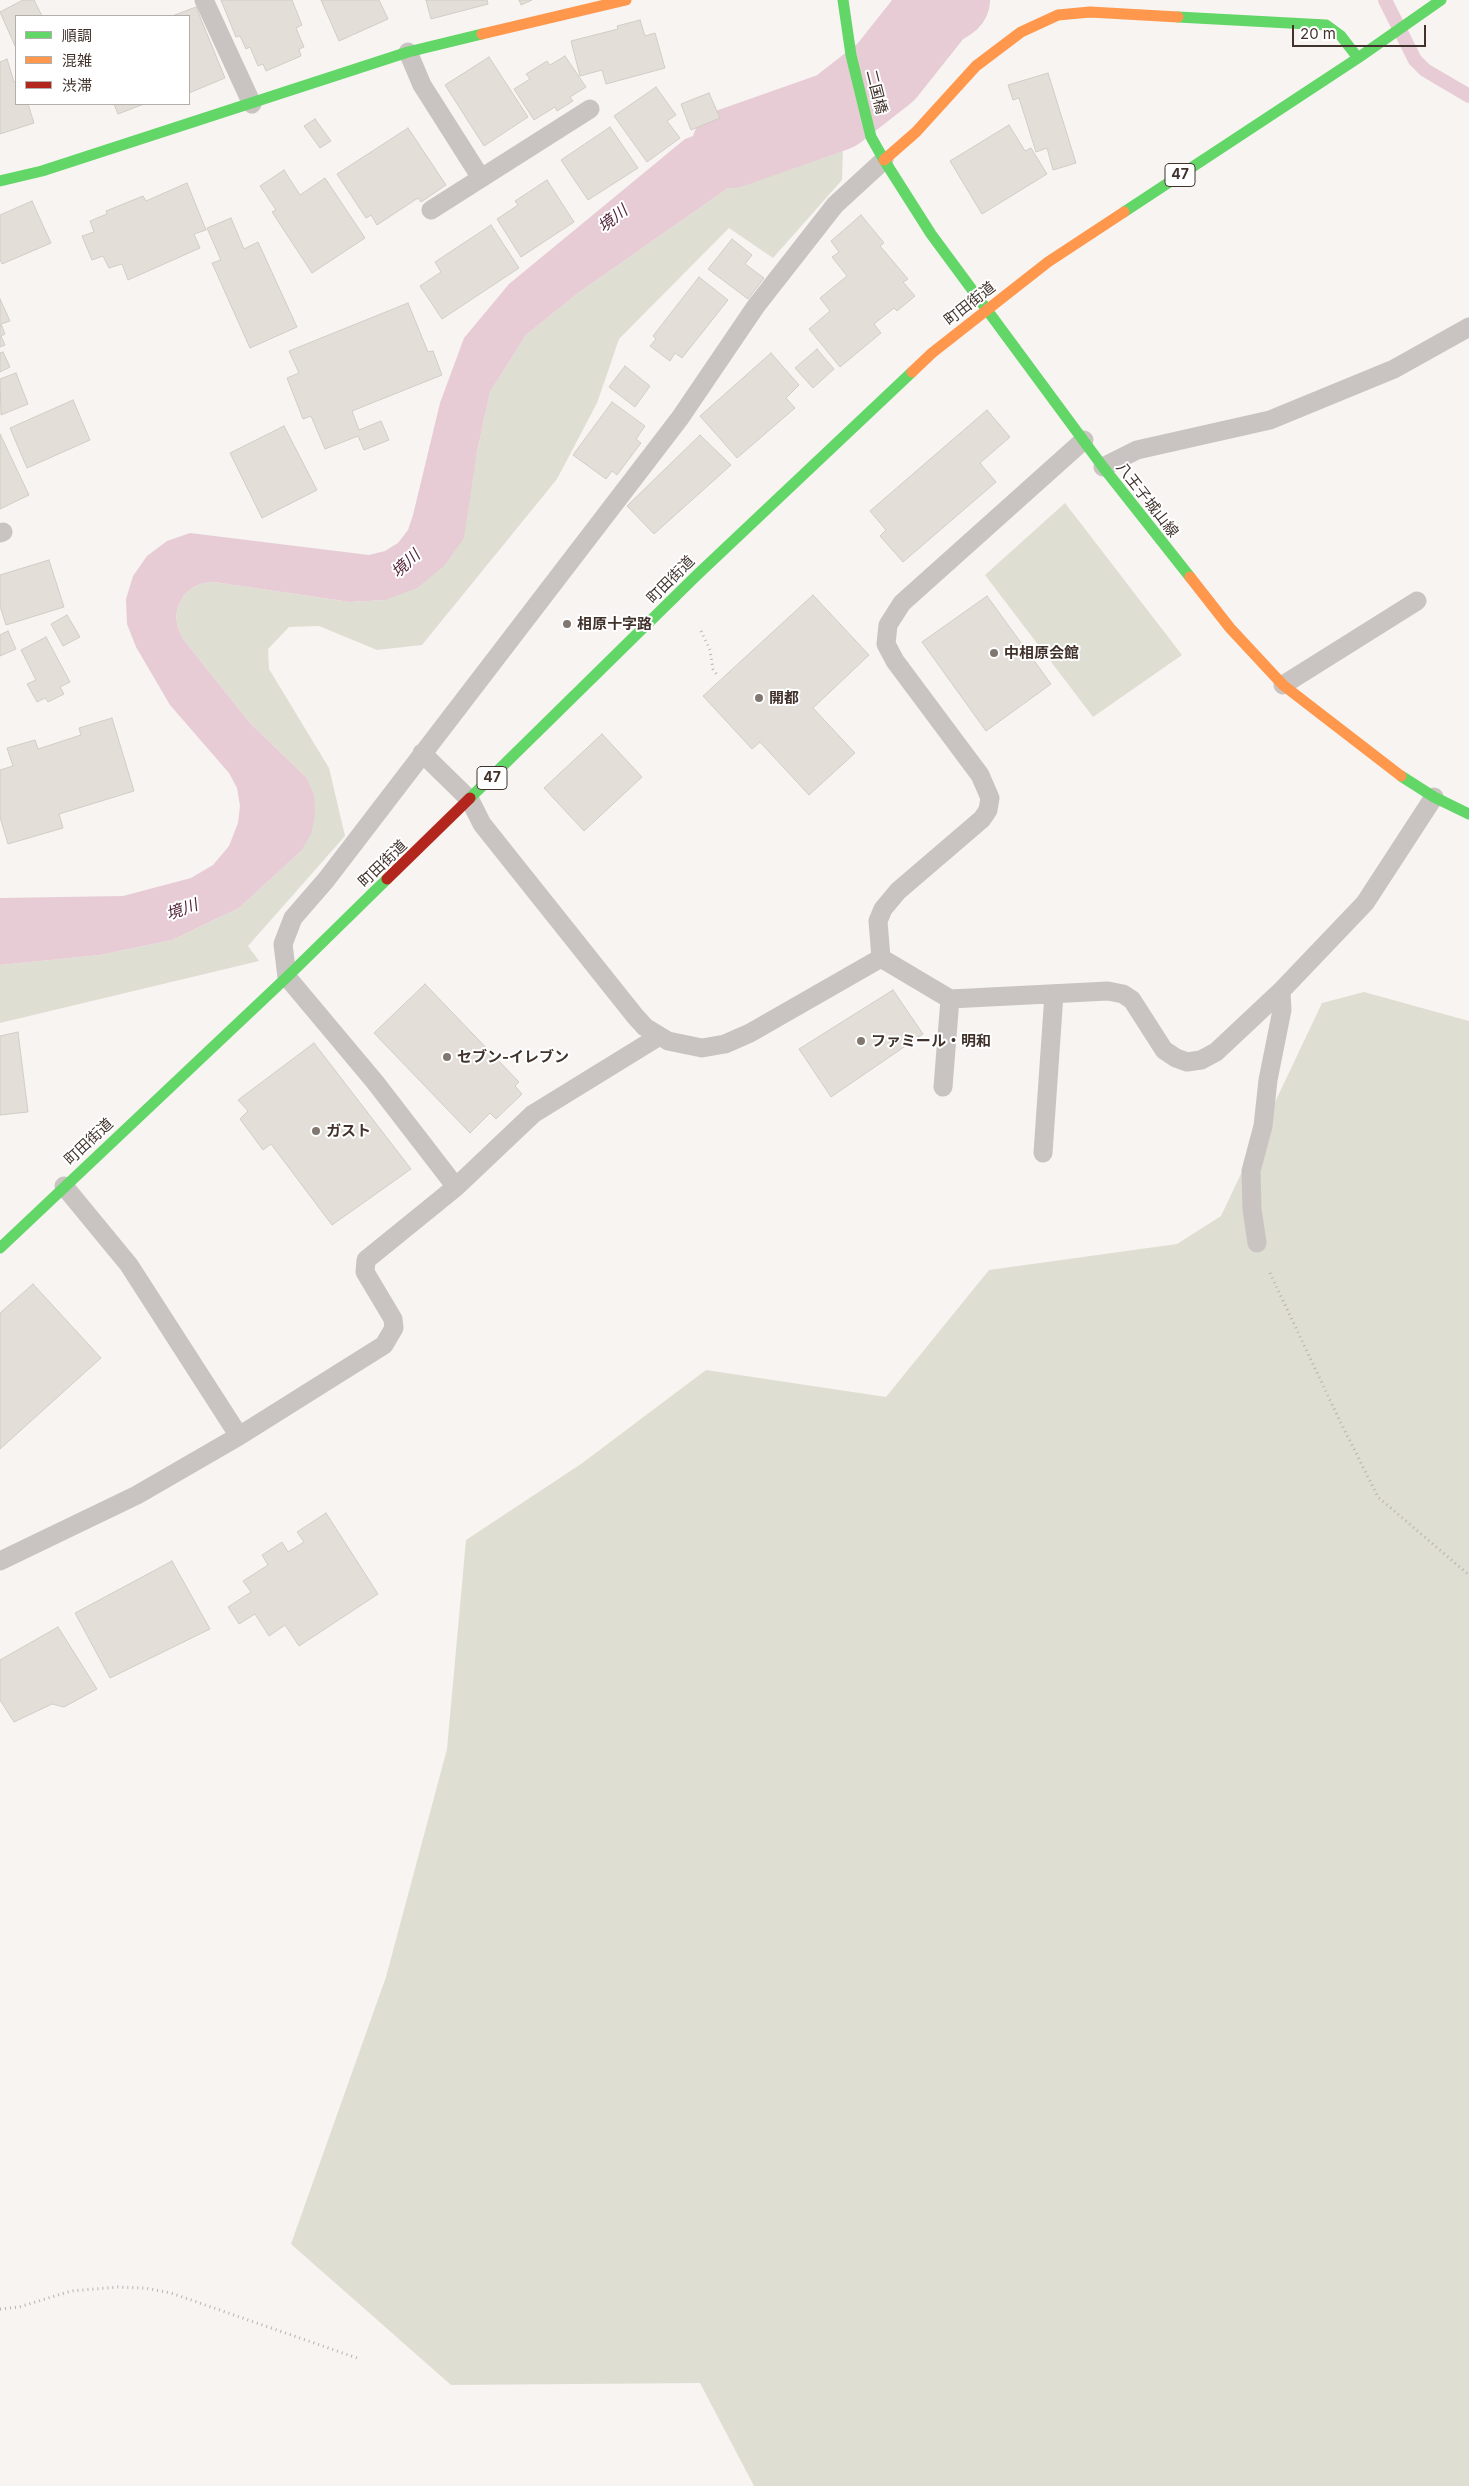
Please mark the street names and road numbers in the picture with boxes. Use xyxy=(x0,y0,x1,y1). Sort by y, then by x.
street label: 二国橋 xyxy=(862,68,890,116)
road number: 47 xyxy=(1165,164,1195,186)
street label: 町田街道 xyxy=(941,278,999,330)
street label: 八王子城山線 xyxy=(1112,459,1182,541)
street label: 町田街道 xyxy=(643,552,699,608)
road number: 47 xyxy=(477,766,507,790)
street label: 町田街道 xyxy=(355,837,411,891)
street label: 町田街道 xyxy=(61,1115,117,1169)

